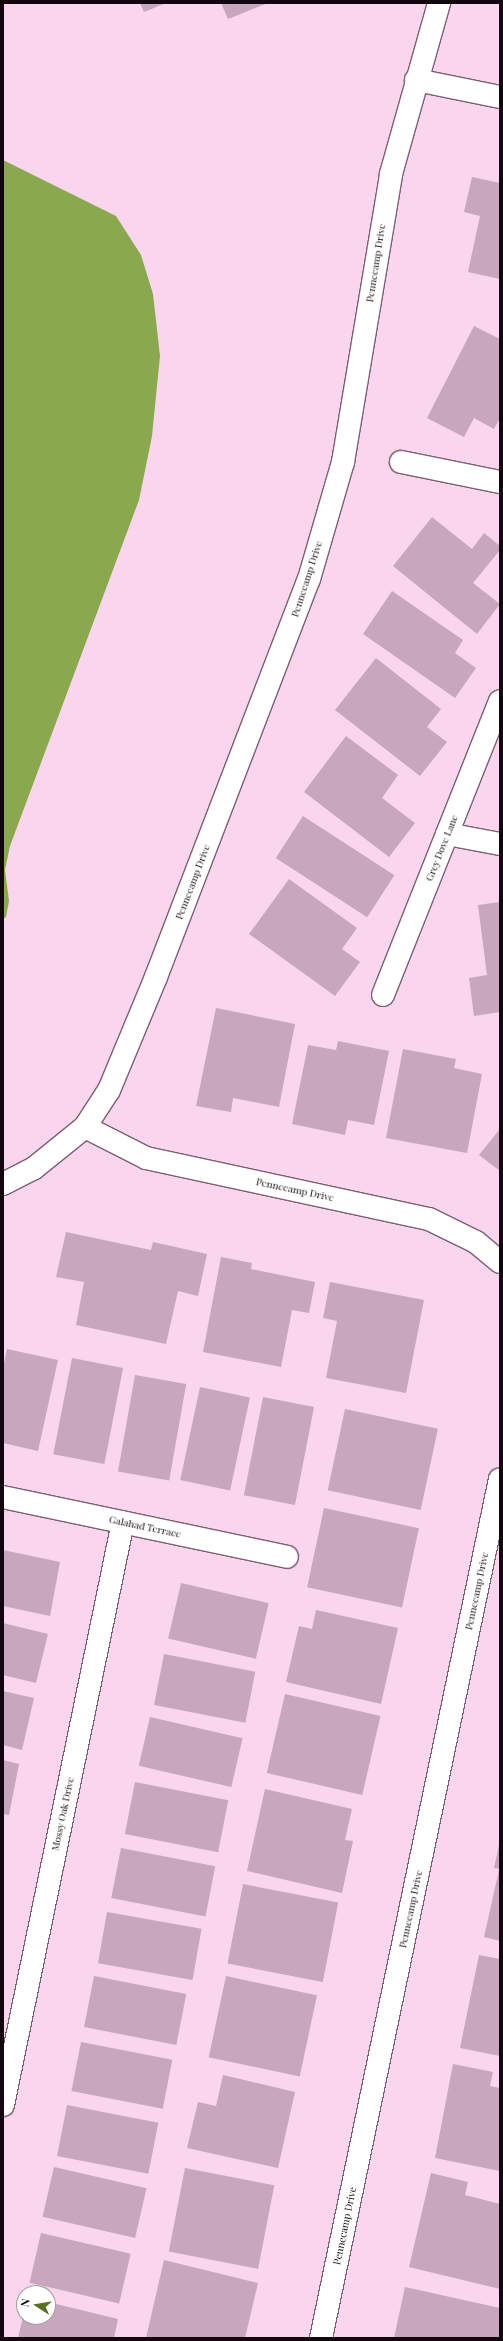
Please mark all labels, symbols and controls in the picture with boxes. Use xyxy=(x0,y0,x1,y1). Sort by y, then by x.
street label: Pennecamp Drive xyxy=(364,223,388,303)
street label: Pennecamp Drive xyxy=(289,539,325,619)
street label: Grey Dove Lane xyxy=(423,813,461,883)
street label: Pennecamp Drive xyxy=(173,843,213,921)
street label: Pennecamp Drive xyxy=(255,1176,335,1204)
street label: Galahad Terrace xyxy=(108,1513,182,1541)
street label: Pennecamp Drive xyxy=(463,1551,491,1631)
street label: Mossy Oak Drive xyxy=(49,1776,77,1852)
street label: Pennecamp Drive xyxy=(397,1869,425,1949)
street label: Pennecamp Drive xyxy=(331,2186,359,2266)
north arrow xyxy=(16,2285,56,2325)
text: N xyxy=(17,2297,33,2308)

